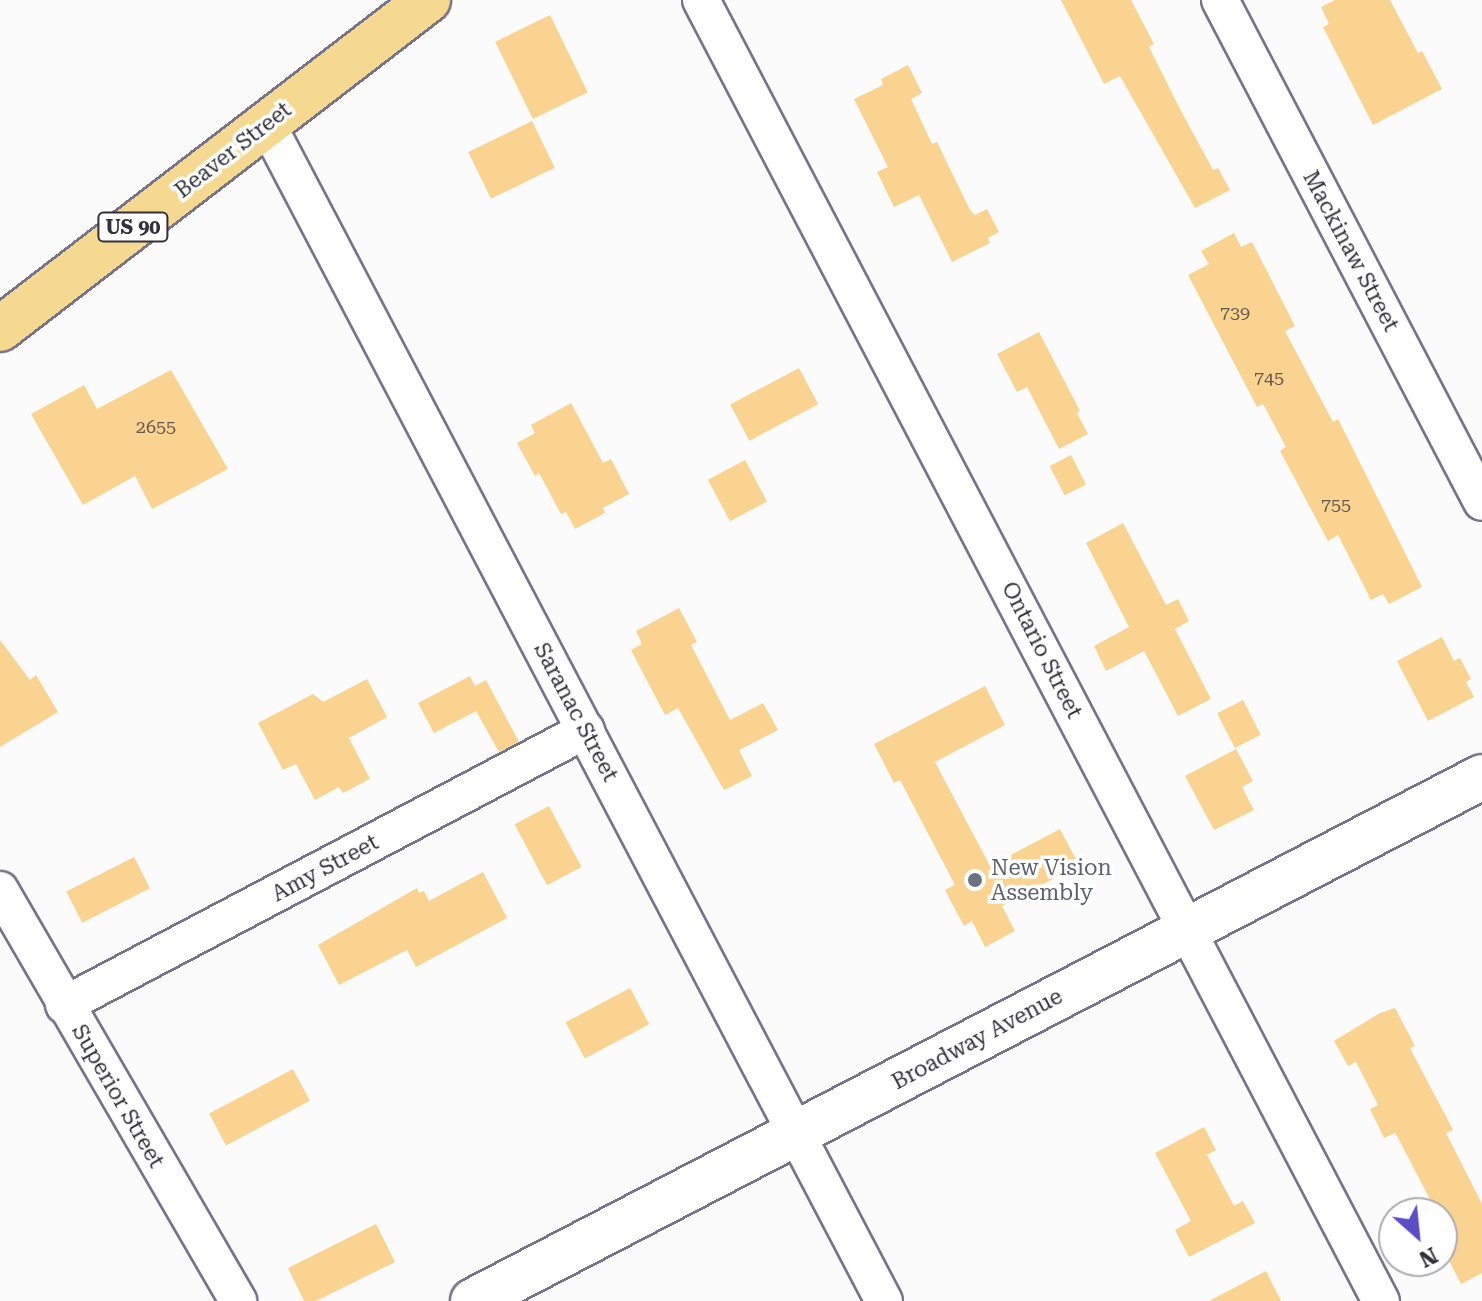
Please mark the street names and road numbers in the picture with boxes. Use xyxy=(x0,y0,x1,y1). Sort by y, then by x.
street label: Beaver Street xyxy=(170,96,296,204)
street label: Mackinaw Street xyxy=(1298,166,1404,336)
road number: US 90 xyxy=(97,211,169,243)
street label: Ontario Street xyxy=(996,577,1088,723)
street label: Saranac Street xyxy=(528,638,624,786)
street label: Amy Street xyxy=(267,829,383,907)
street label: Broadway Avenue xyxy=(887,983,1067,1095)
street label: Superior Street xyxy=(66,1020,170,1172)

